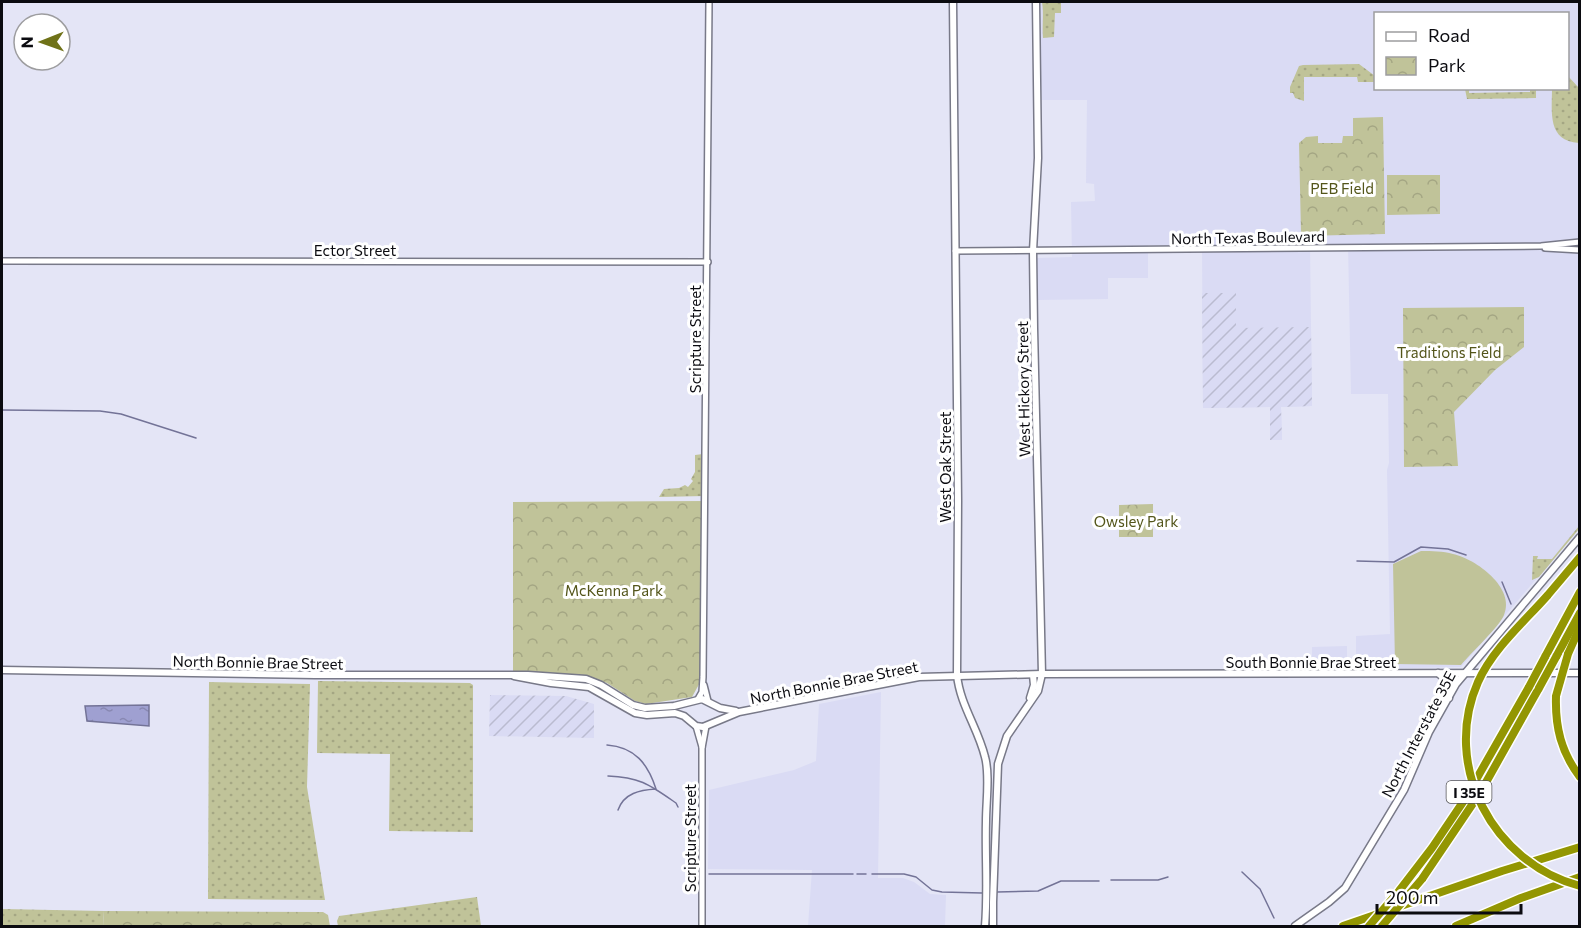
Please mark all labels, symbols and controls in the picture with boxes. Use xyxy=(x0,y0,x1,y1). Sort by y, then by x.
north arrow xyxy=(12,12,72,72)
legend xyxy=(1374,12,1569,90)
text: Road xyxy=(1428,24,1470,46)
text: N xyxy=(17,36,36,48)
text: Park xyxy=(1428,54,1466,76)
park label: PEB Field xyxy=(1310,179,1374,197)
street label: North Texas Boulevard xyxy=(1171,227,1325,247)
street label: Ector Street xyxy=(314,241,396,259)
street label: Scripture Street xyxy=(686,285,704,393)
street label: West Hickory Street xyxy=(1013,321,1033,457)
park label: Traditions Field xyxy=(1397,343,1501,361)
street label: West Oak Street xyxy=(936,411,954,523)
park label: Owsley Park xyxy=(1094,512,1178,530)
park label: McKenna Park xyxy=(565,581,663,599)
street label: North Bonnie Brae Street xyxy=(172,652,344,672)
street label: South Bonnie Brae Street xyxy=(1226,653,1396,671)
street label: North Bonnie Brae Street xyxy=(748,657,920,707)
street label: North Interstate 35E xyxy=(1377,668,1459,800)
road number: I 35E xyxy=(1446,781,1492,803)
street label: Scripture Street xyxy=(681,784,699,892)
scale bar xyxy=(1377,877,1521,915)
text: 200 m xyxy=(1386,886,1439,908)

